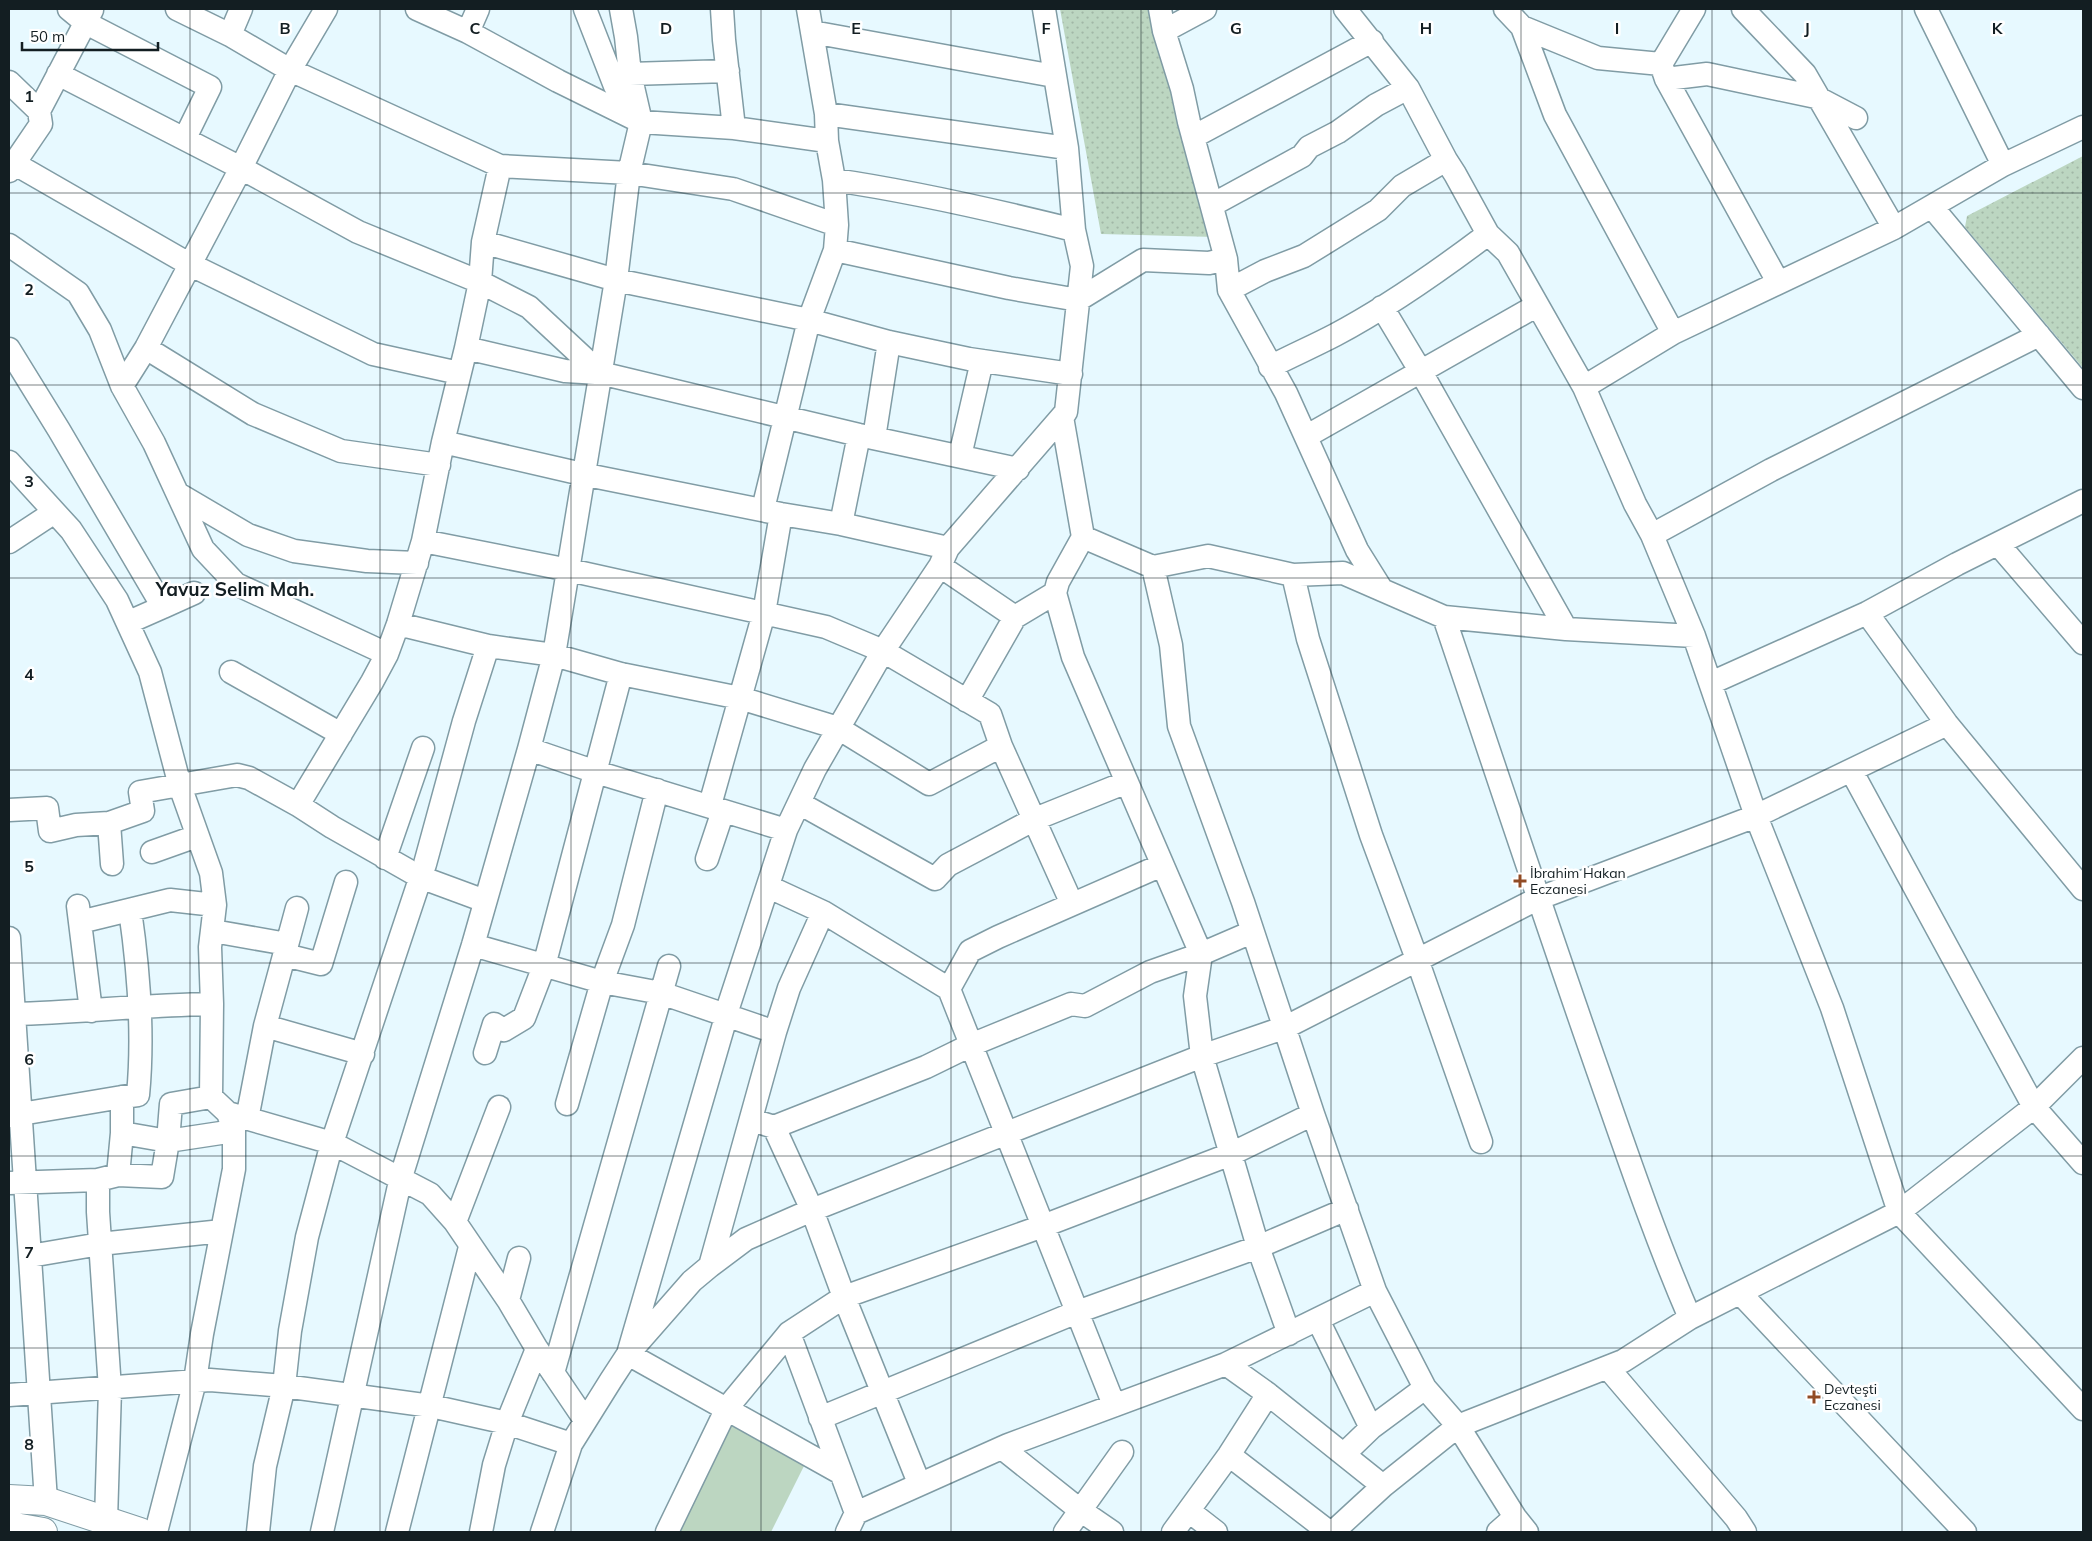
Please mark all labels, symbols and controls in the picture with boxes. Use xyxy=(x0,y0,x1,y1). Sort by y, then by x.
text: B xyxy=(279,18,291,38)
text: C xyxy=(470,18,481,38)
text: D xyxy=(660,18,672,38)
text: E xyxy=(851,18,861,38)
text: F xyxy=(1041,18,1051,38)
text: G xyxy=(1230,18,1242,38)
text: H xyxy=(1420,18,1432,38)
text: I xyxy=(1615,18,1619,38)
text: J xyxy=(1804,18,1810,38)
text: K xyxy=(1992,18,2004,38)
scale bar xyxy=(22,20,159,52)
text: 50 m xyxy=(30,27,65,46)
text: 1 xyxy=(24,86,34,106)
text: 2 xyxy=(24,279,34,299)
text: 3 xyxy=(24,471,34,491)
district label: Yavuz Selim Mah. xyxy=(155,577,314,601)
text: 4 xyxy=(24,664,34,684)
text: 5 xyxy=(24,856,34,876)
place label: İbrahim Hakan Eczanesi xyxy=(1530,864,1626,898)
marker: İbrahim Hakan Eczanesi xyxy=(1514,875,1526,887)
text: 6 xyxy=(24,1049,34,1069)
text: 7 xyxy=(24,1242,34,1262)
place label: Devteşti Eczanesi xyxy=(1824,1380,1881,1414)
marker: Devteşti Eczanesi xyxy=(1808,1391,1820,1403)
text: 8 xyxy=(24,1434,34,1454)

